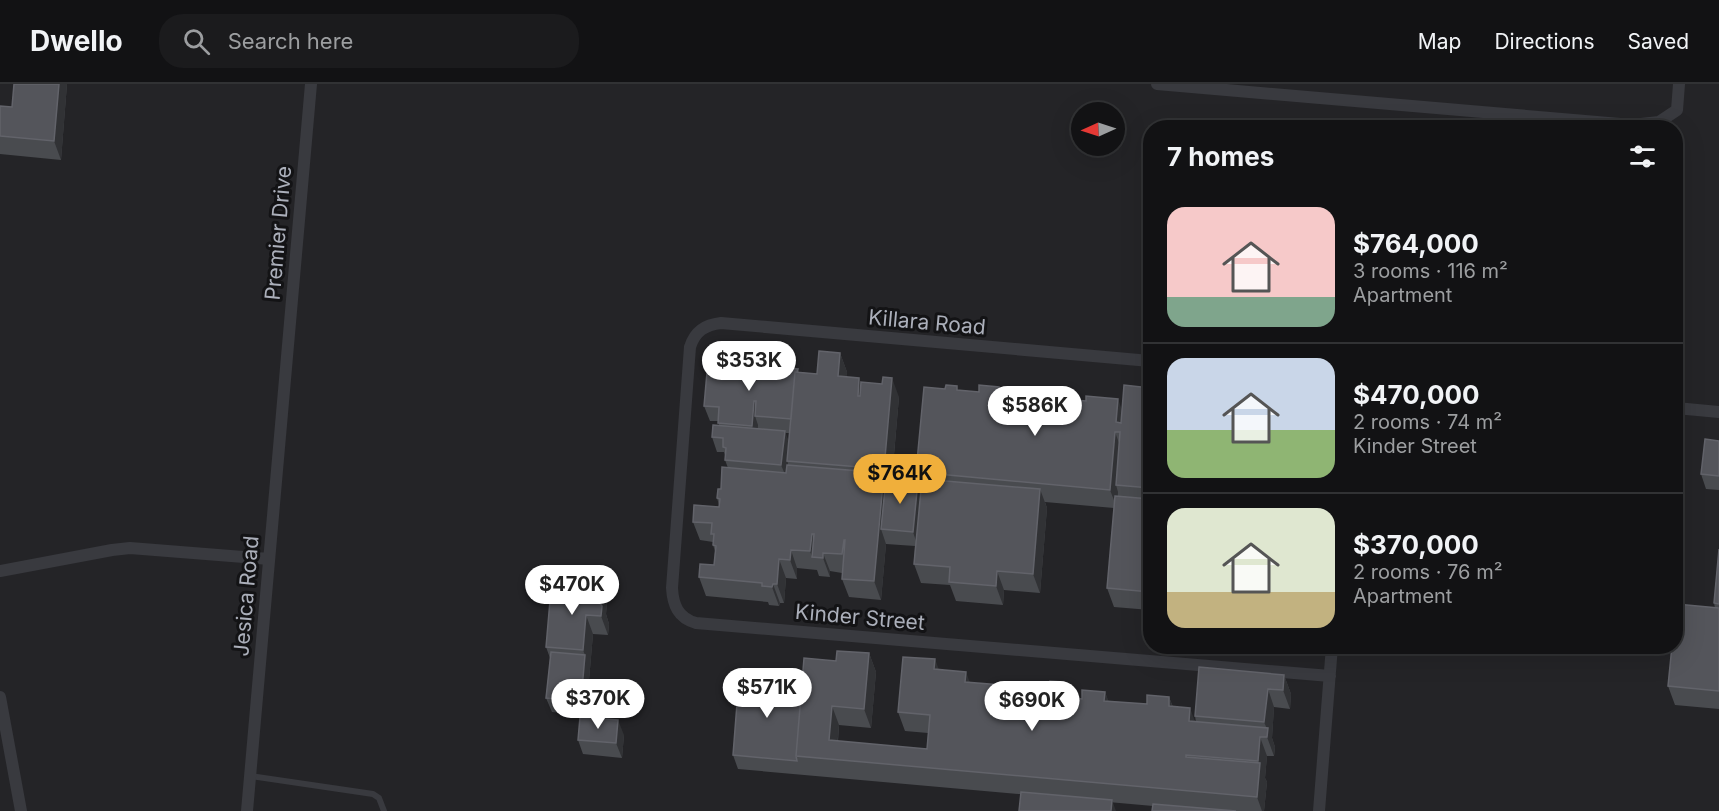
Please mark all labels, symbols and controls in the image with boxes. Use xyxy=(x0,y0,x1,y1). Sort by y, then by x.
search box xyxy=(159,14,579,68)
text: Dwello xyxy=(30,24,123,58)
icon: search xyxy=(180,25,213,58)
text: Search here xyxy=(228,28,353,54)
text: Map xyxy=(1418,29,1461,54)
text: Directions xyxy=(1494,29,1595,54)
text: Saved xyxy=(1628,29,1689,54)
north arrow xyxy=(1071,102,1125,156)
map controls xyxy=(1071,102,1125,156)
icon: filters xyxy=(1626,140,1659,173)
text: 7 homes xyxy=(1167,141,1274,172)
street label: Premier Drive xyxy=(260,165,296,301)
text: $764,000 xyxy=(1353,228,1479,259)
icon: home xyxy=(1215,231,1287,303)
text: 3 rooms · 116 m² xyxy=(1353,259,1508,283)
text: Apartment xyxy=(1353,283,1452,307)
street label: Killara Road xyxy=(867,304,987,340)
pin: $353K xyxy=(707,341,791,392)
text: $353K xyxy=(716,348,782,372)
text: $470,000 xyxy=(1353,379,1480,410)
icon: home xyxy=(1215,382,1287,454)
pin: $586K xyxy=(993,386,1077,437)
text: $586K xyxy=(1002,393,1068,417)
text: 2 rooms · 74 m² xyxy=(1353,410,1502,434)
text: Kinder Street xyxy=(1353,434,1477,458)
pin: $764K xyxy=(858,454,942,505)
text: $764K xyxy=(867,461,933,485)
text: $370,000 xyxy=(1353,529,1479,560)
icon: home xyxy=(1215,532,1287,604)
street label: Jesica Road xyxy=(228,535,264,657)
text: 2 rooms · 76 m² xyxy=(1353,560,1502,584)
pin: $470K xyxy=(530,565,614,616)
text: $470K xyxy=(539,572,605,596)
text: Apartment xyxy=(1353,584,1452,608)
street label: Kinder Street xyxy=(794,599,926,635)
pin: $571K xyxy=(725,668,809,719)
text: $571K xyxy=(737,675,797,699)
pin: $370K xyxy=(556,679,640,730)
pin: $690K xyxy=(990,681,1074,732)
text: $370K xyxy=(565,686,631,710)
text: $690K xyxy=(999,688,1065,712)

